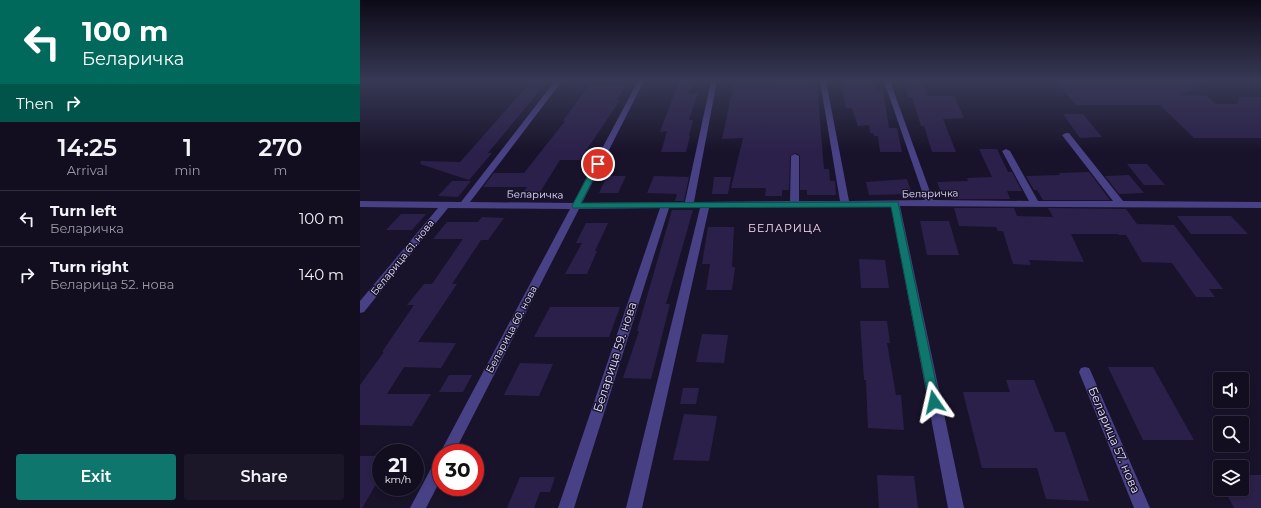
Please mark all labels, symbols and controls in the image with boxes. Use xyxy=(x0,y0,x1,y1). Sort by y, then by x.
text: 100 m xyxy=(82,14,168,48)
icon: left xyxy=(16,16,68,68)
text: Беларичка xyxy=(82,48,184,70)
icon: right xyxy=(62,92,84,114)
text: Then xyxy=(16,94,54,113)
text: 14:25 xyxy=(58,133,117,162)
text: 1 xyxy=(183,133,192,162)
text: 270 xyxy=(258,133,302,162)
pin xyxy=(581,147,615,181)
icon: arrive xyxy=(587,153,609,175)
text: Arrival xyxy=(67,162,108,178)
text: min xyxy=(175,162,201,178)
text: m xyxy=(273,162,287,178)
street label: Беларичка xyxy=(902,187,958,200)
street label: Беларичка xyxy=(507,188,563,201)
text: Turn left xyxy=(50,201,117,220)
icon: left xyxy=(16,208,38,230)
text: 100 m xyxy=(299,209,344,228)
street label: Беларица 61. нова xyxy=(368,217,437,298)
text: Беларичка xyxy=(50,220,124,236)
district label: БЕЛАРИЦА xyxy=(748,221,822,235)
text: Turn right xyxy=(50,257,129,276)
icon: right xyxy=(16,264,38,286)
text: 140 m xyxy=(299,265,344,284)
text: Беларица 52. нова xyxy=(50,276,174,292)
street label: Беларица 60. нова xyxy=(483,283,540,375)
street label: Беларица 59. нова xyxy=(590,300,639,414)
map controls xyxy=(1213,372,1249,496)
button: sound xyxy=(1213,372,1249,408)
position arrow xyxy=(913,381,955,423)
street label: Беларица 57. нова xyxy=(1085,384,1144,495)
button: search xyxy=(1213,416,1249,452)
speed limit sign: 30 xyxy=(432,444,484,496)
text: 21 xyxy=(388,453,408,477)
button: Exit xyxy=(16,454,176,500)
button: Share xyxy=(184,454,344,500)
button: layers xyxy=(1213,460,1249,496)
text: km/h xyxy=(385,473,411,486)

